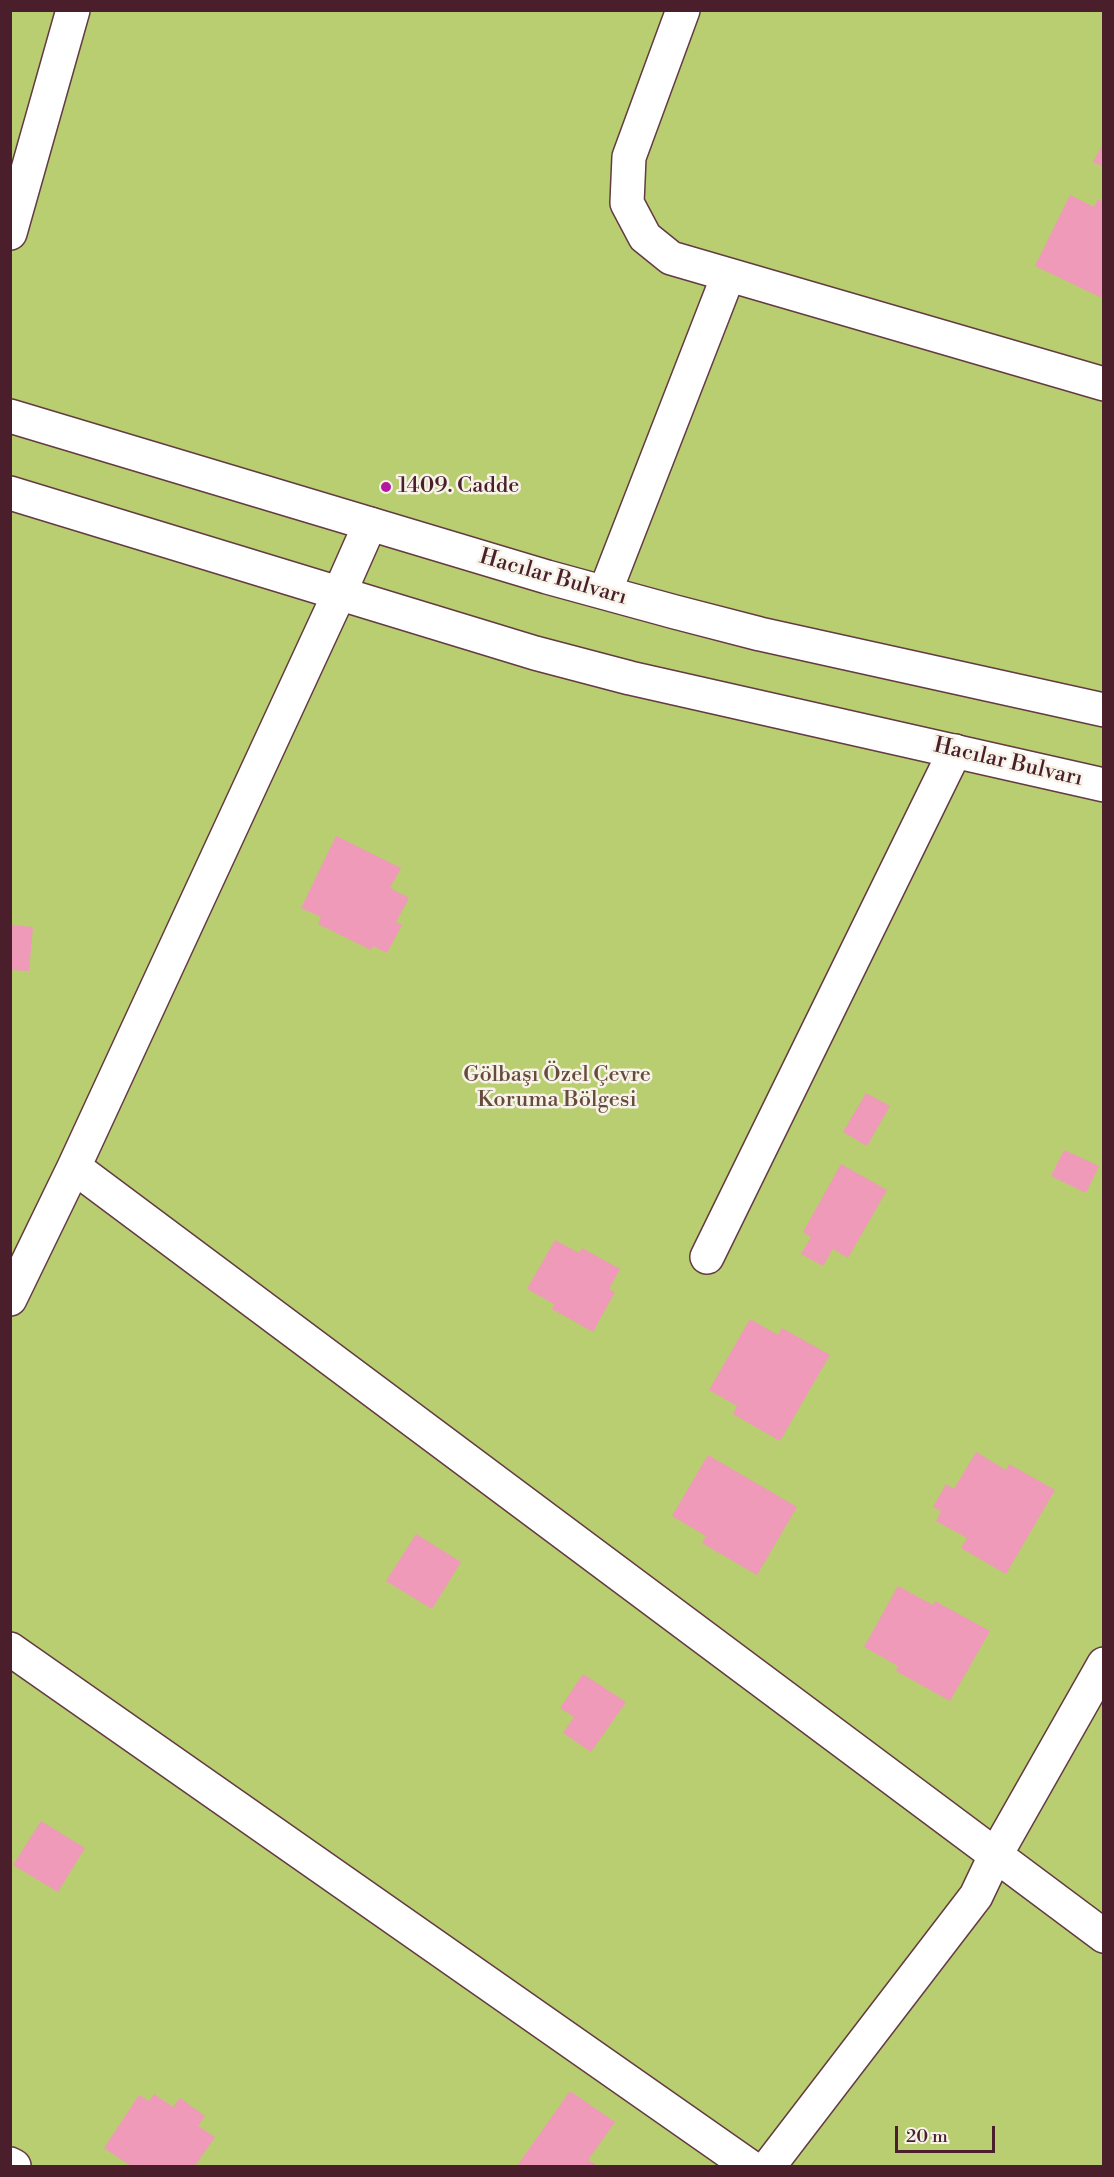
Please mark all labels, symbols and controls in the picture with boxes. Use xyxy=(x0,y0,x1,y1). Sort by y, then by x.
place label: 1409. Cadde xyxy=(398,474,519,500)
marker: 1409. Cadde xyxy=(379,480,393,494)
street label: Hacılar Bulvarı xyxy=(476,544,630,612)
street label: Hacılar Bulvarı xyxy=(931,733,1085,793)
park label: Gölbaşı Özel Çevre Koruma Bölgesi xyxy=(463,1063,651,1114)
scale bar xyxy=(898,2114,998,2152)
text: 20 m xyxy=(906,2125,948,2148)

